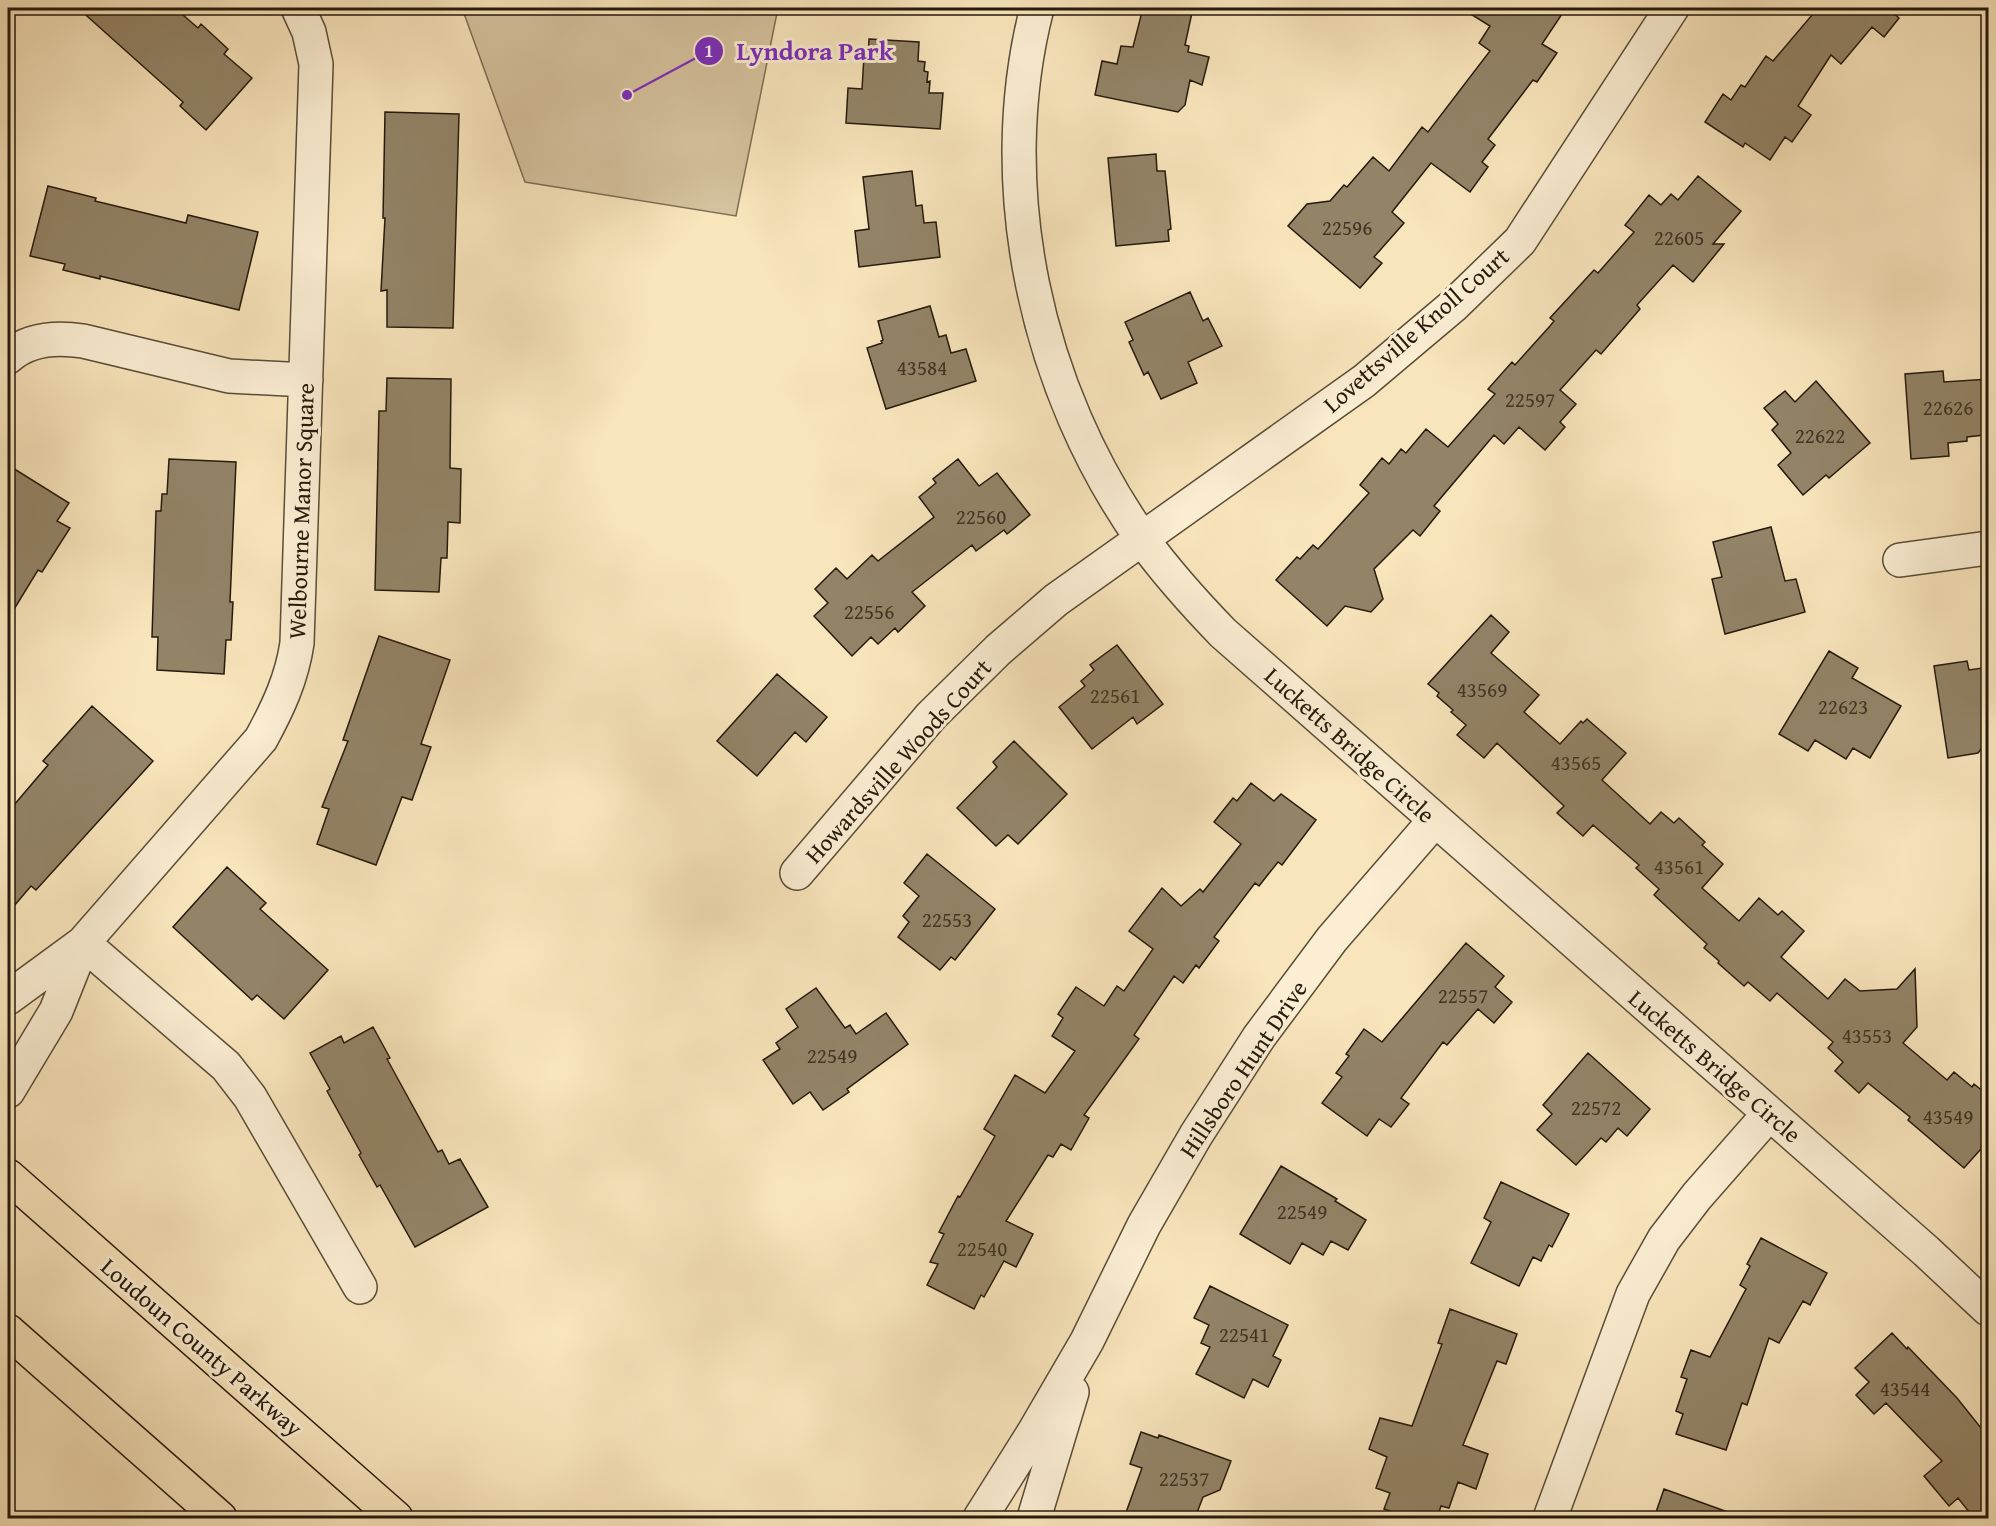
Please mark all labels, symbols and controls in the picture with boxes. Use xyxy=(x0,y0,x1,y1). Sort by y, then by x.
callout: Lyndora Park xyxy=(694,29,905,73)
text: Lyndora Park xyxy=(737,31,894,70)
text: 1 xyxy=(704,37,714,64)
house number: 22596 xyxy=(1322,212,1372,243)
house number: 22605 xyxy=(1654,222,1704,253)
street label: Lovettsville Knoll Court xyxy=(1315,239,1517,421)
house number: 43584 xyxy=(897,352,947,383)
street label: Welbourne Manor Square xyxy=(279,382,323,640)
house number: 22597 xyxy=(1505,384,1555,415)
house number: 22626 xyxy=(1923,392,1973,423)
house number: 22622 xyxy=(1795,420,1845,451)
house number: 22560 xyxy=(956,501,1006,532)
house number: 22556 xyxy=(844,596,894,627)
street label: Howardsville Woods Court xyxy=(796,651,1000,871)
street label: Lucketts Bridge Circle xyxy=(1257,659,1443,831)
house number: 43569 xyxy=(1457,674,1507,705)
house number: 22561 xyxy=(1090,680,1140,711)
house number: 22623 xyxy=(1818,691,1868,722)
house number: 43565 xyxy=(1551,747,1601,778)
house number: 43561 xyxy=(1654,851,1704,882)
house number: 22553 xyxy=(922,904,972,935)
street label: Hillsboro Hunt Drive xyxy=(1171,973,1315,1165)
house number: 22557 xyxy=(1438,980,1488,1011)
street label: Lucketts Bridge Circle xyxy=(1621,981,1809,1151)
house number: 43553 xyxy=(1842,1020,1892,1051)
house number: 22549 xyxy=(807,1040,857,1071)
house number: 22572 xyxy=(1571,1092,1621,1123)
house number: 43549 xyxy=(1923,1101,1973,1132)
house number: 22549 xyxy=(1277,1196,1327,1227)
house number: 22540 xyxy=(957,1233,1007,1264)
street label: Loudoun County Parkway xyxy=(93,1249,311,1445)
house number: 22541 xyxy=(1219,1319,1269,1350)
house number: 43544 xyxy=(1880,1373,1930,1404)
house number: 22537 xyxy=(1159,1463,1209,1494)

